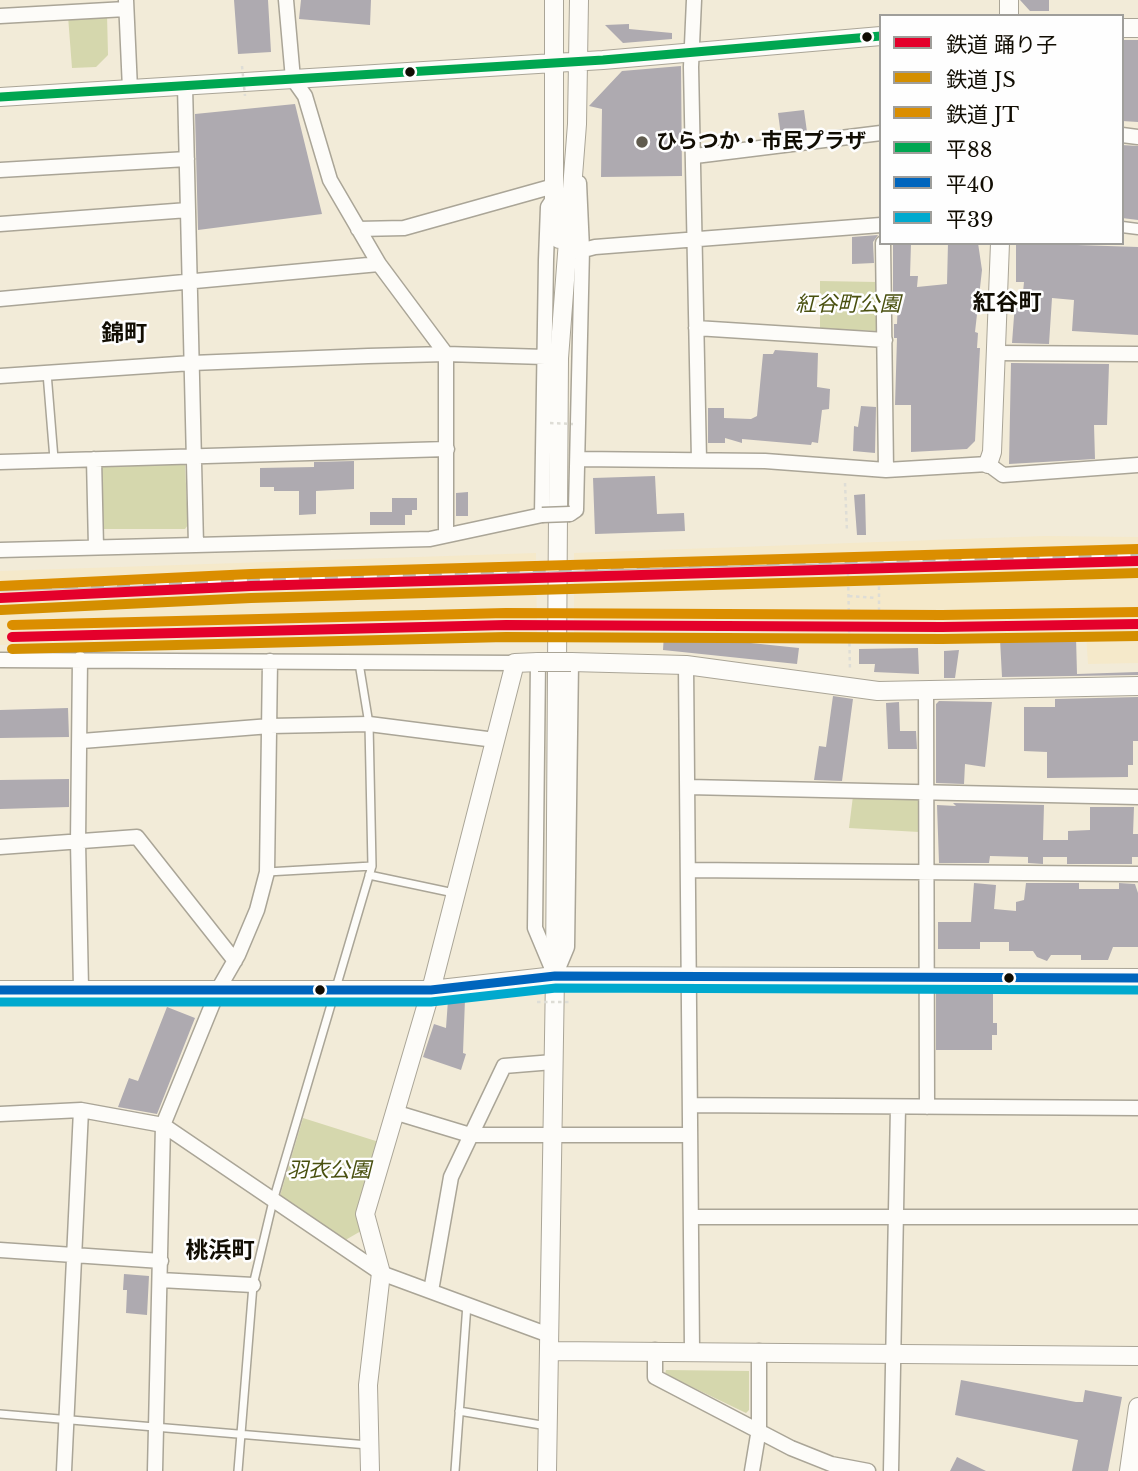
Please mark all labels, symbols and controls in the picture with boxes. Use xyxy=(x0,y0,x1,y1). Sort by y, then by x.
legend xyxy=(879,14,1124,245)
unlabelled marker xyxy=(860,30,874,44)
text: 鉄道 踊り子 xyxy=(946,32,1057,58)
unlabelled marker xyxy=(403,65,417,79)
text: 鉄道 JS xyxy=(946,67,1016,93)
text: 鉄道 JT xyxy=(946,102,1019,128)
place label: ひらつか・市民プラザ xyxy=(656,129,866,155)
marker: ひらつか・市民プラザ xyxy=(634,134,650,150)
text: 平88 xyxy=(946,137,992,163)
text: 平40 xyxy=(946,172,994,198)
text: 平39 xyxy=(946,207,993,233)
district label: 紅谷町 xyxy=(973,290,1041,318)
park label: 紅谷町公園 xyxy=(796,292,900,318)
district label: 錦町 xyxy=(101,321,147,349)
unlabelled marker xyxy=(1002,971,1016,985)
unlabelled marker xyxy=(313,983,327,997)
park label: 羽衣公園 xyxy=(287,1158,371,1184)
district label: 桃浜町 xyxy=(186,1238,254,1266)

